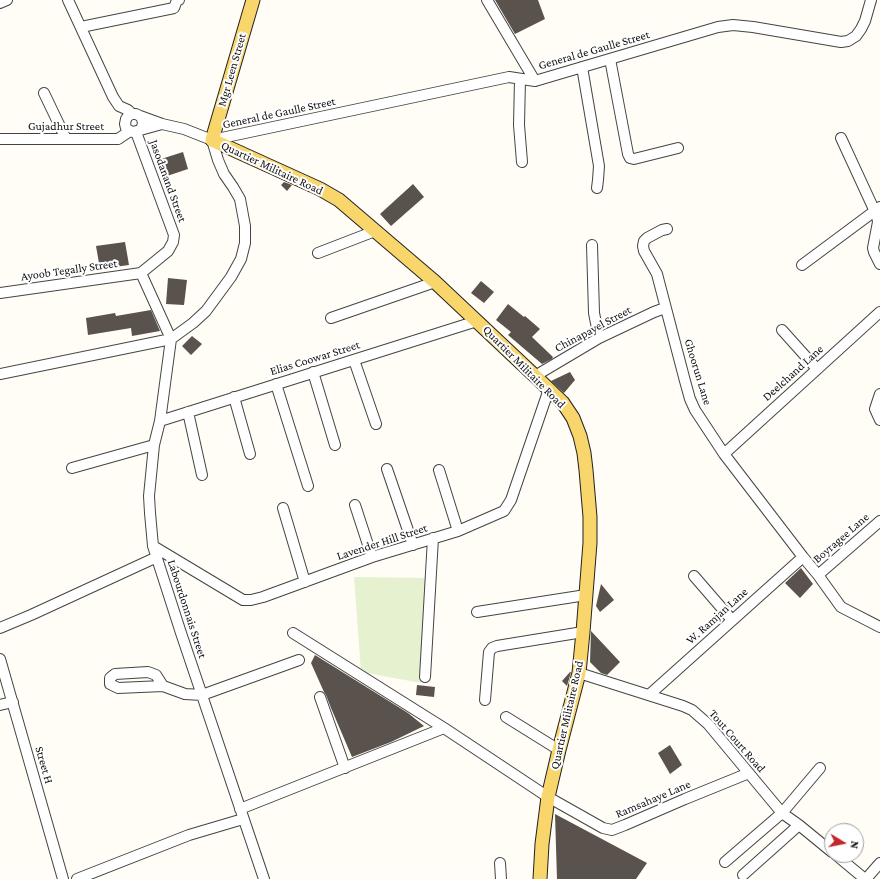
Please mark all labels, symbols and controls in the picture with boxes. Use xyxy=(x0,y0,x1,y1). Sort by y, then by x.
street label: General de Gaulle Street xyxy=(537,27,651,73)
street label: Mgr Leen Street xyxy=(215,32,249,108)
street label: General de Gaulle Street xyxy=(221,94,337,132)
street label: Gujadhur Street xyxy=(28,119,104,133)
street label: Jasodanand Street xyxy=(146,138,190,224)
street label: Quartier Militaire Road xyxy=(219,138,325,198)
street label: Ayoob Tegally Street xyxy=(20,256,118,284)
street label: Chinapayel Street xyxy=(552,303,634,355)
street label: Quartier Militaire Road xyxy=(480,323,568,411)
street label: Elias Coowar Street xyxy=(268,337,362,379)
street label: Ghoorun Lane xyxy=(681,337,715,407)
street label: Deelchand Lane xyxy=(760,342,826,404)
street label: Boyragee Lane xyxy=(810,510,872,566)
street label: Lavender Hill Street xyxy=(335,521,429,563)
street label: Labourdonnais Street xyxy=(164,558,210,660)
street label: W. Ramjan Lane xyxy=(683,585,751,647)
street label: Quartier Militaire Road xyxy=(548,659,586,771)
street label: Tout Court Road xyxy=(706,707,768,775)
street label: Street H xyxy=(32,745,56,785)
street label: Ramsahaye Lane xyxy=(613,777,693,821)
north arrow xyxy=(824,823,864,863)
text: N xyxy=(848,840,861,850)

